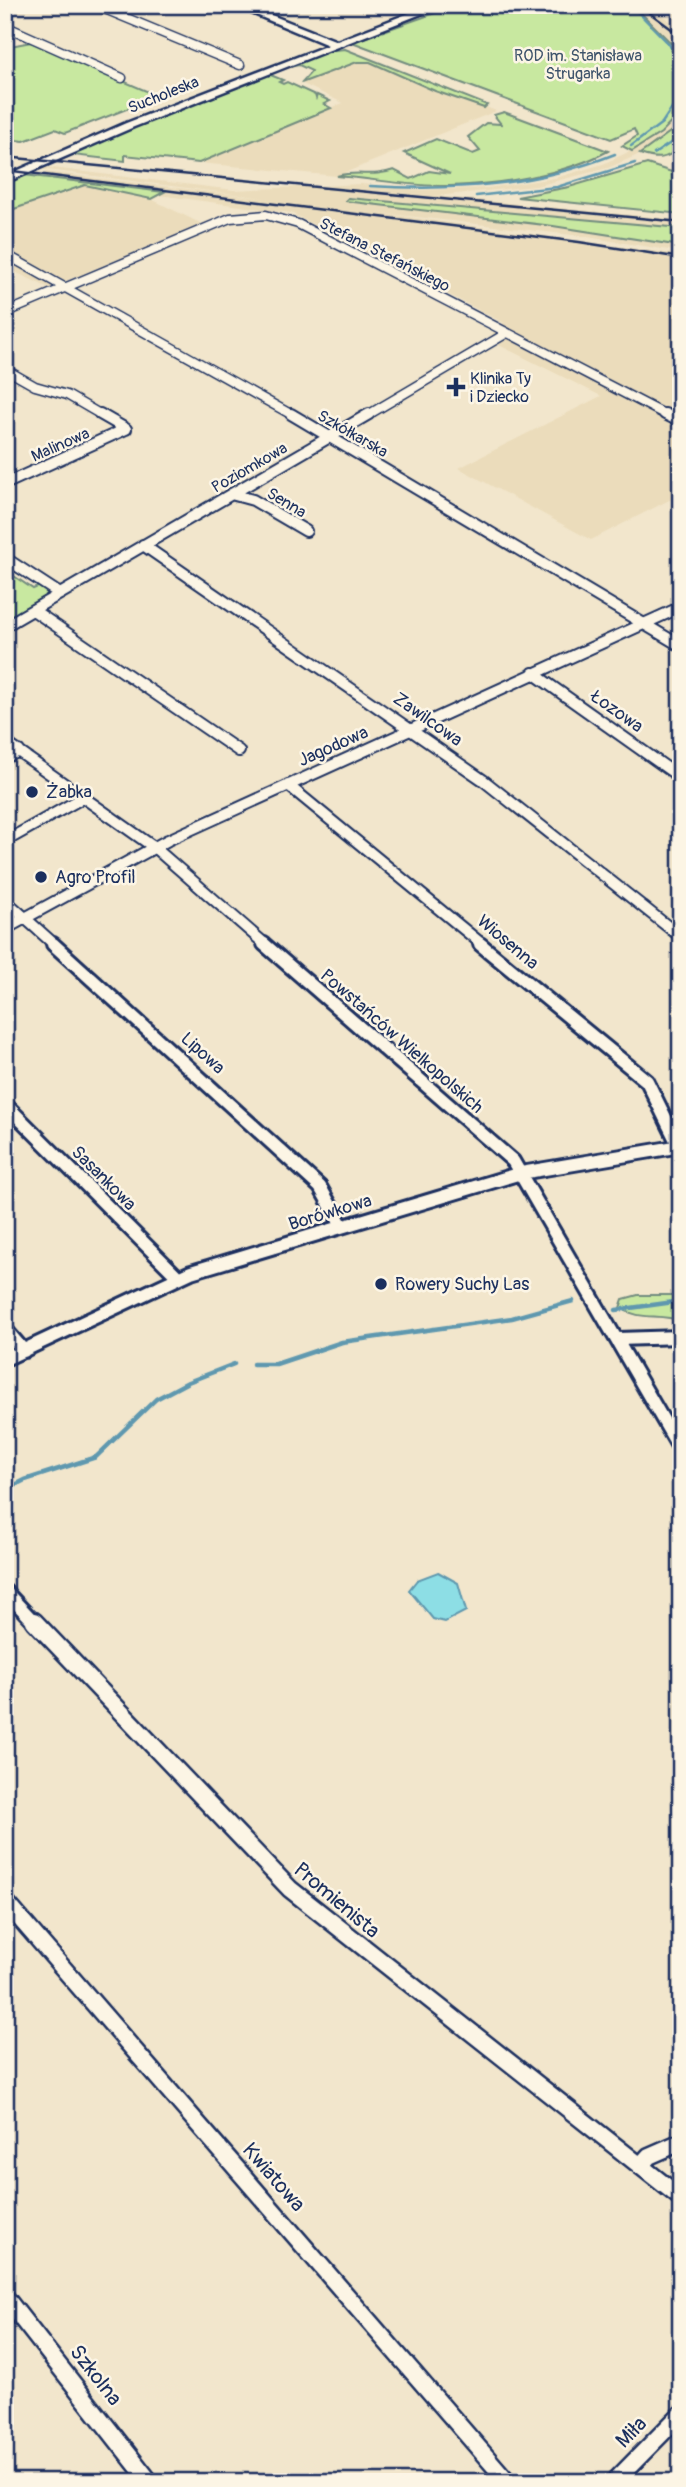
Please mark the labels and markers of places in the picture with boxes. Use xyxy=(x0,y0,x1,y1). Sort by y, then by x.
place label: Klinika Ty i Dziecko xyxy=(470,369,531,407)
marker: Klinika Ty i Dziecko xyxy=(448,379,464,395)
place label: Żabka xyxy=(46,781,92,804)
marker: Żabka xyxy=(24,784,40,800)
place label: Agro Profil xyxy=(55,866,135,889)
marker: Agro Profil xyxy=(33,869,49,885)
place label: Rowery Suchy Las xyxy=(395,1273,529,1296)
marker: Rowery Suchy Las xyxy=(373,1276,389,1292)

